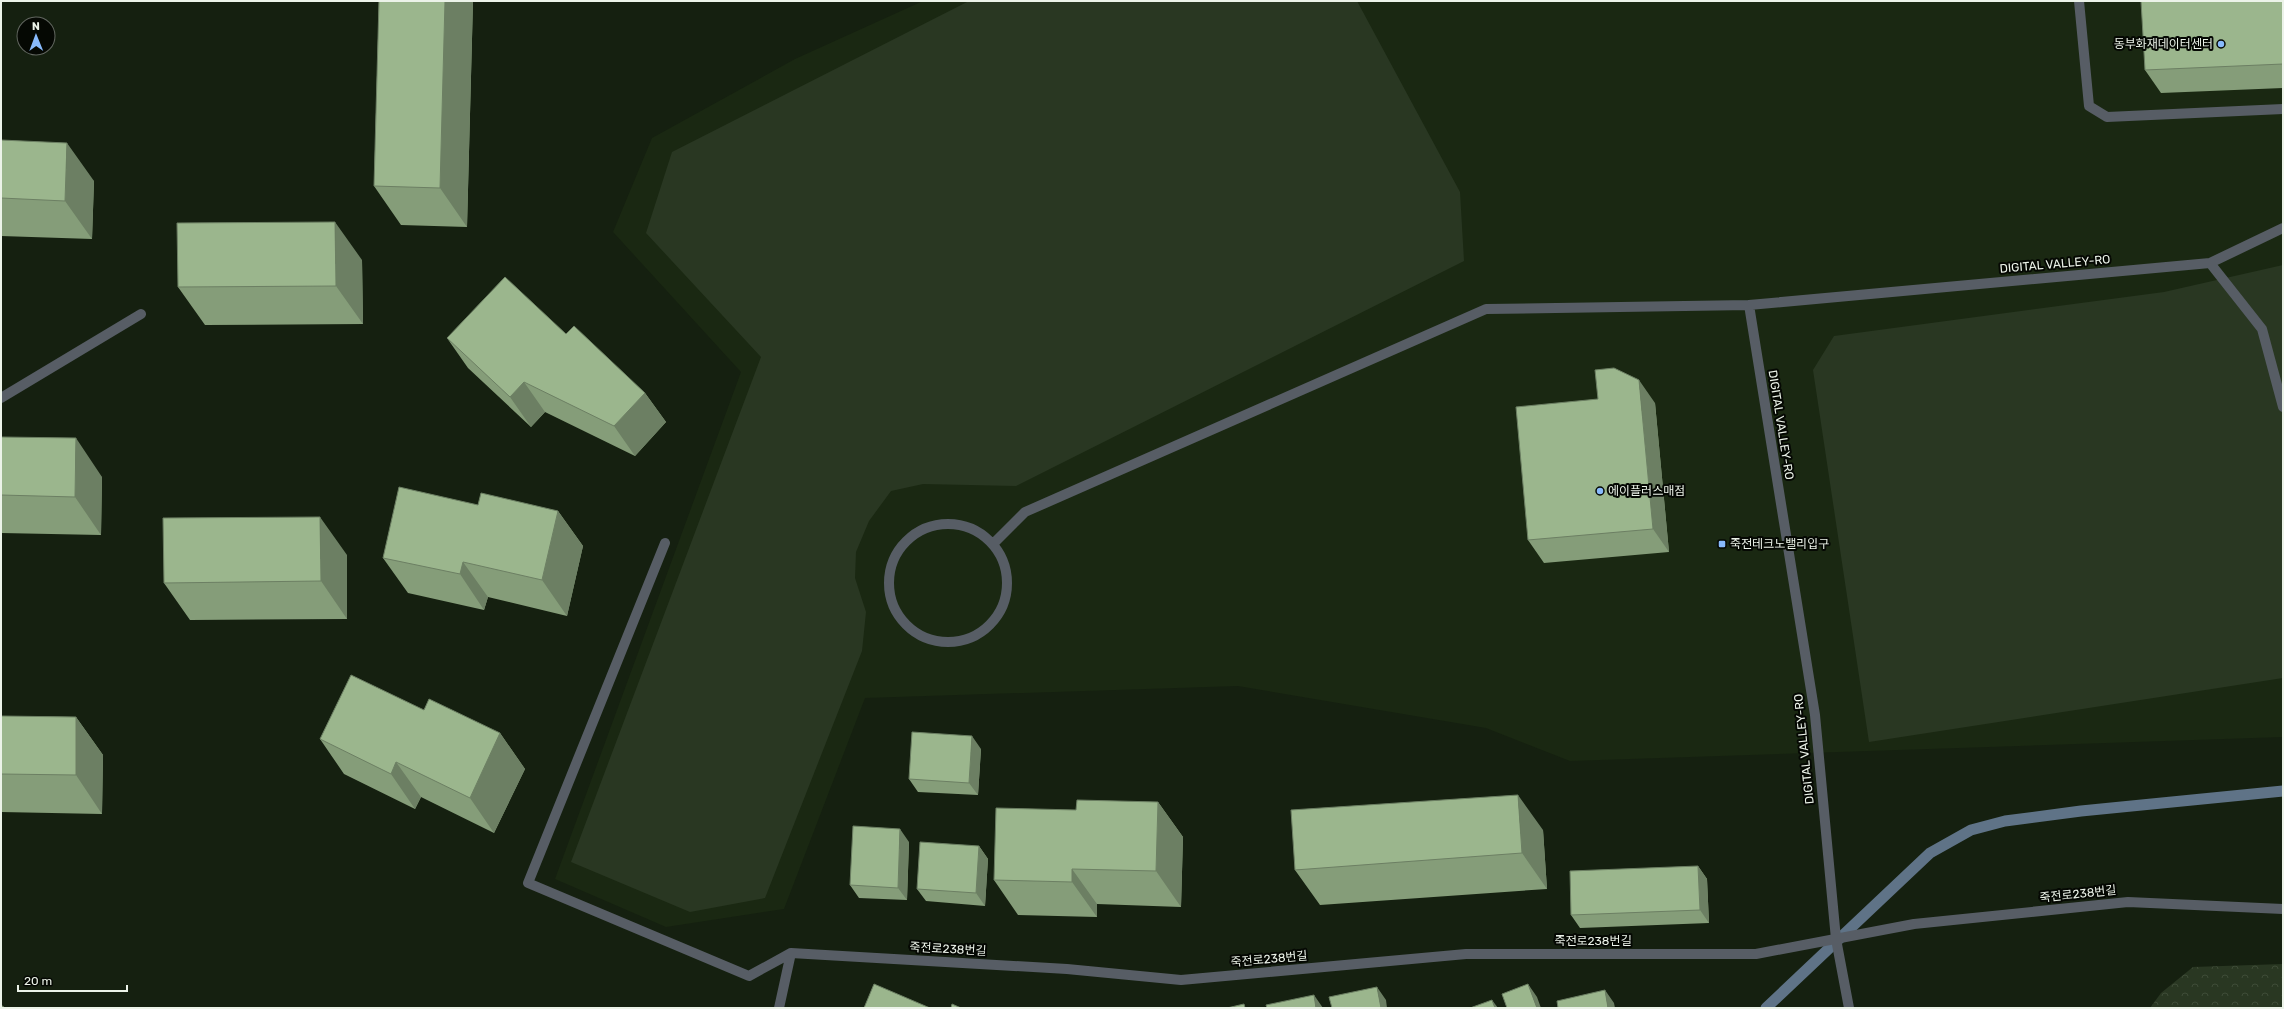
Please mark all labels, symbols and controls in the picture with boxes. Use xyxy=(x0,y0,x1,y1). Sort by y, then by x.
north arrow xyxy=(16,16,56,56)
text: N xyxy=(32,20,40,33)
place label: 동부화재데이터센터 xyxy=(2114,37,2213,51)
marker: 동부화재데이터센터 xyxy=(2216,39,2226,49)
street label: DIGITAL VALLEY-RO xyxy=(1999,252,2111,276)
street label: DIGITAL VALLEY-RO xyxy=(1765,369,1797,481)
place label: 에이플러스매점 xyxy=(1608,484,1685,498)
marker: 에이플러스매점 xyxy=(1595,486,1605,496)
place label: 죽전테크노밸리입구 xyxy=(1730,537,1829,551)
marker: 죽전테크노밸리입구 xyxy=(1717,539,1727,549)
street label: DIGITAL VALLEY-RO xyxy=(1791,693,1817,805)
street label: 죽전로238번길 xyxy=(2039,883,2117,905)
street label: 죽전로238번길 xyxy=(1554,934,1632,948)
street label: 죽전로238번길 xyxy=(909,940,987,958)
street label: 죽전로238번길 xyxy=(1230,949,1308,969)
scale bar xyxy=(18,967,127,993)
text: 20 m xyxy=(24,974,52,988)

